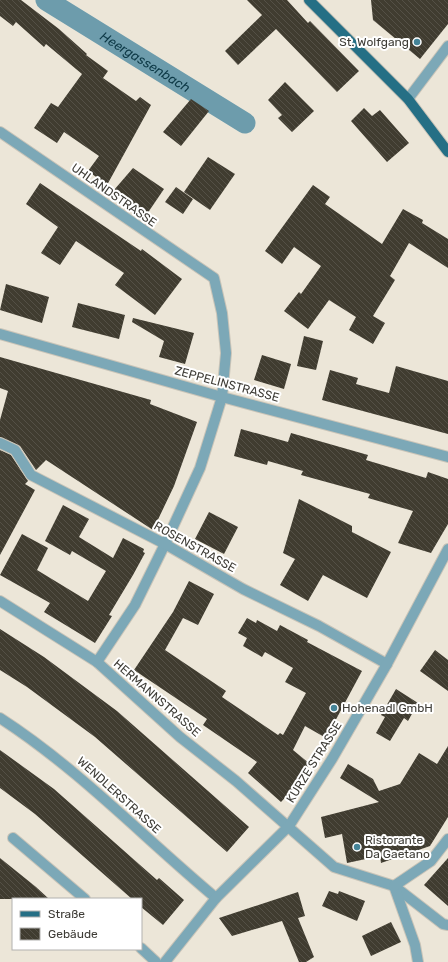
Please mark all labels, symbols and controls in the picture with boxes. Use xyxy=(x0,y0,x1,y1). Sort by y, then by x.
water label: Heergassenbach xyxy=(98,28,193,95)
place label: St. Wolfgang xyxy=(339,35,409,49)
marker: St. Wolfgang xyxy=(412,37,422,47)
street label: UHLANDSTRASSE xyxy=(69,160,159,230)
street label: ZEPPELINSTRASSE xyxy=(173,363,281,405)
street label: ROSENSTRASSE xyxy=(152,519,238,575)
street label: HERMANNSTRASSE xyxy=(111,657,203,739)
place label: Hohenadl GmbH xyxy=(342,701,433,715)
marker: Hohenadl GmbH xyxy=(329,703,339,713)
street label: KURZE STRASSE xyxy=(283,719,345,805)
street label: WENDLERSTRASSE xyxy=(74,754,164,836)
place label: Ristorante Da Gaetano xyxy=(365,833,430,861)
marker: Ristorante Da Gaetano xyxy=(352,842,362,852)
legend xyxy=(12,898,142,950)
text: Straße xyxy=(48,907,85,921)
text: Gebäude xyxy=(48,927,98,941)

